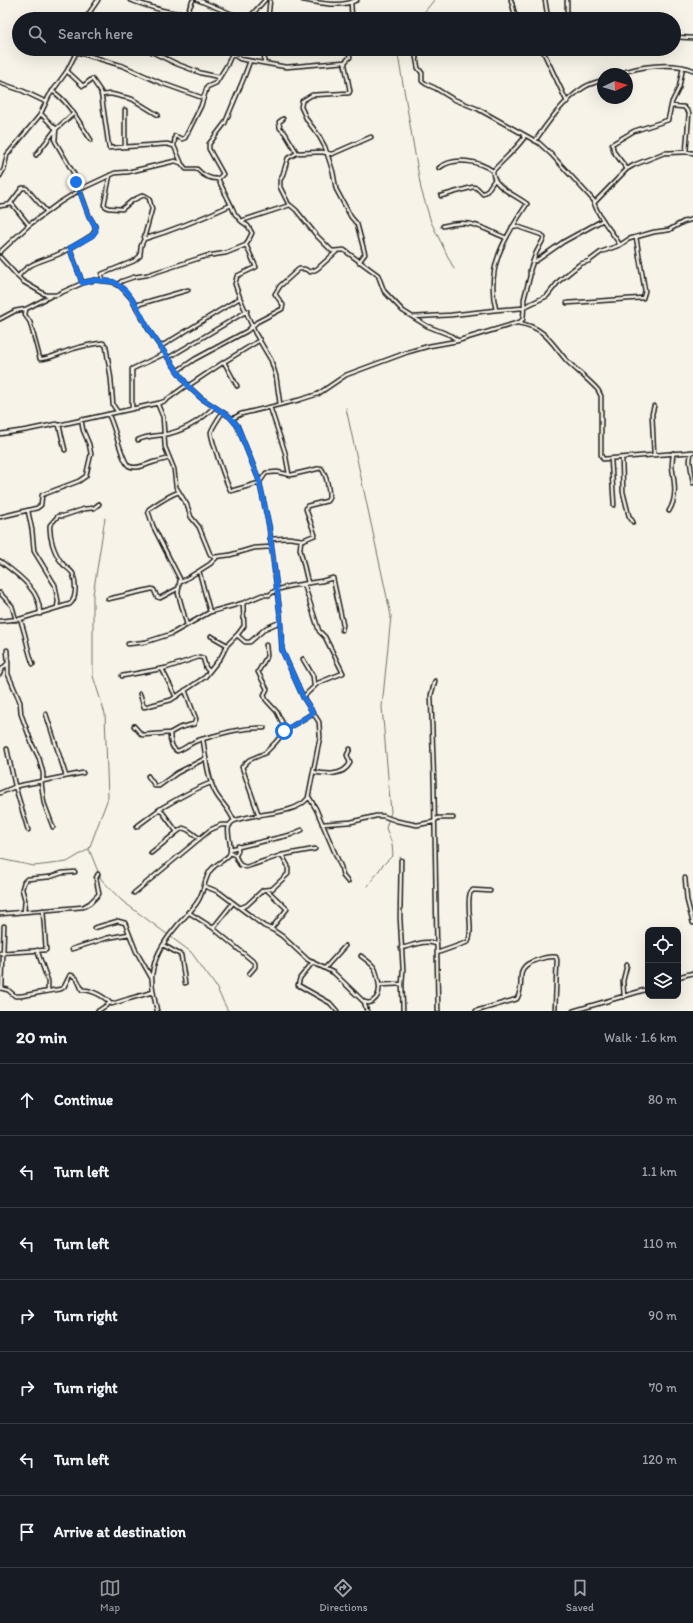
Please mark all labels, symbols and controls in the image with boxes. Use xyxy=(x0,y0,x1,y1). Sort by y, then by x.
search box xyxy=(12,12,681,56)
icon: search xyxy=(26,23,48,45)
text: Search here xyxy=(58,25,133,43)
north arrow xyxy=(597,68,633,104)
route end xyxy=(67,173,85,191)
route start xyxy=(275,722,293,740)
map controls xyxy=(645,927,681,999)
button: locate xyxy=(645,927,681,963)
button: layers xyxy=(645,963,681,999)
text: 20 min xyxy=(16,1027,67,1047)
text: Walk · 1.6 km xyxy=(604,1030,677,1045)
icon: ahead xyxy=(16,1089,38,1111)
text: Continue xyxy=(54,1091,113,1109)
text: 80 m xyxy=(648,1092,677,1107)
icon: left xyxy=(16,1161,38,1183)
text: Turn left xyxy=(54,1163,109,1181)
text: 1.1 km xyxy=(642,1164,677,1179)
icon: left xyxy=(16,1233,38,1255)
text: Turn left xyxy=(54,1235,109,1253)
text: 110 m xyxy=(643,1236,677,1251)
icon: right xyxy=(16,1305,38,1327)
text: Turn right xyxy=(54,1307,118,1325)
text: 90 m xyxy=(648,1308,677,1323)
icon: right xyxy=(16,1377,38,1399)
text: Turn right xyxy=(54,1379,118,1397)
text: 70 m xyxy=(649,1380,677,1395)
icon: left xyxy=(16,1449,38,1471)
text: Turn left xyxy=(54,1451,109,1469)
text: 120 m xyxy=(642,1452,677,1467)
icon: arrive xyxy=(16,1521,38,1543)
text: Arrive at destination xyxy=(54,1523,186,1541)
tab: Map xyxy=(99,1577,121,1614)
tab: Directions xyxy=(319,1577,368,1614)
tab: Saved xyxy=(566,1577,594,1614)

